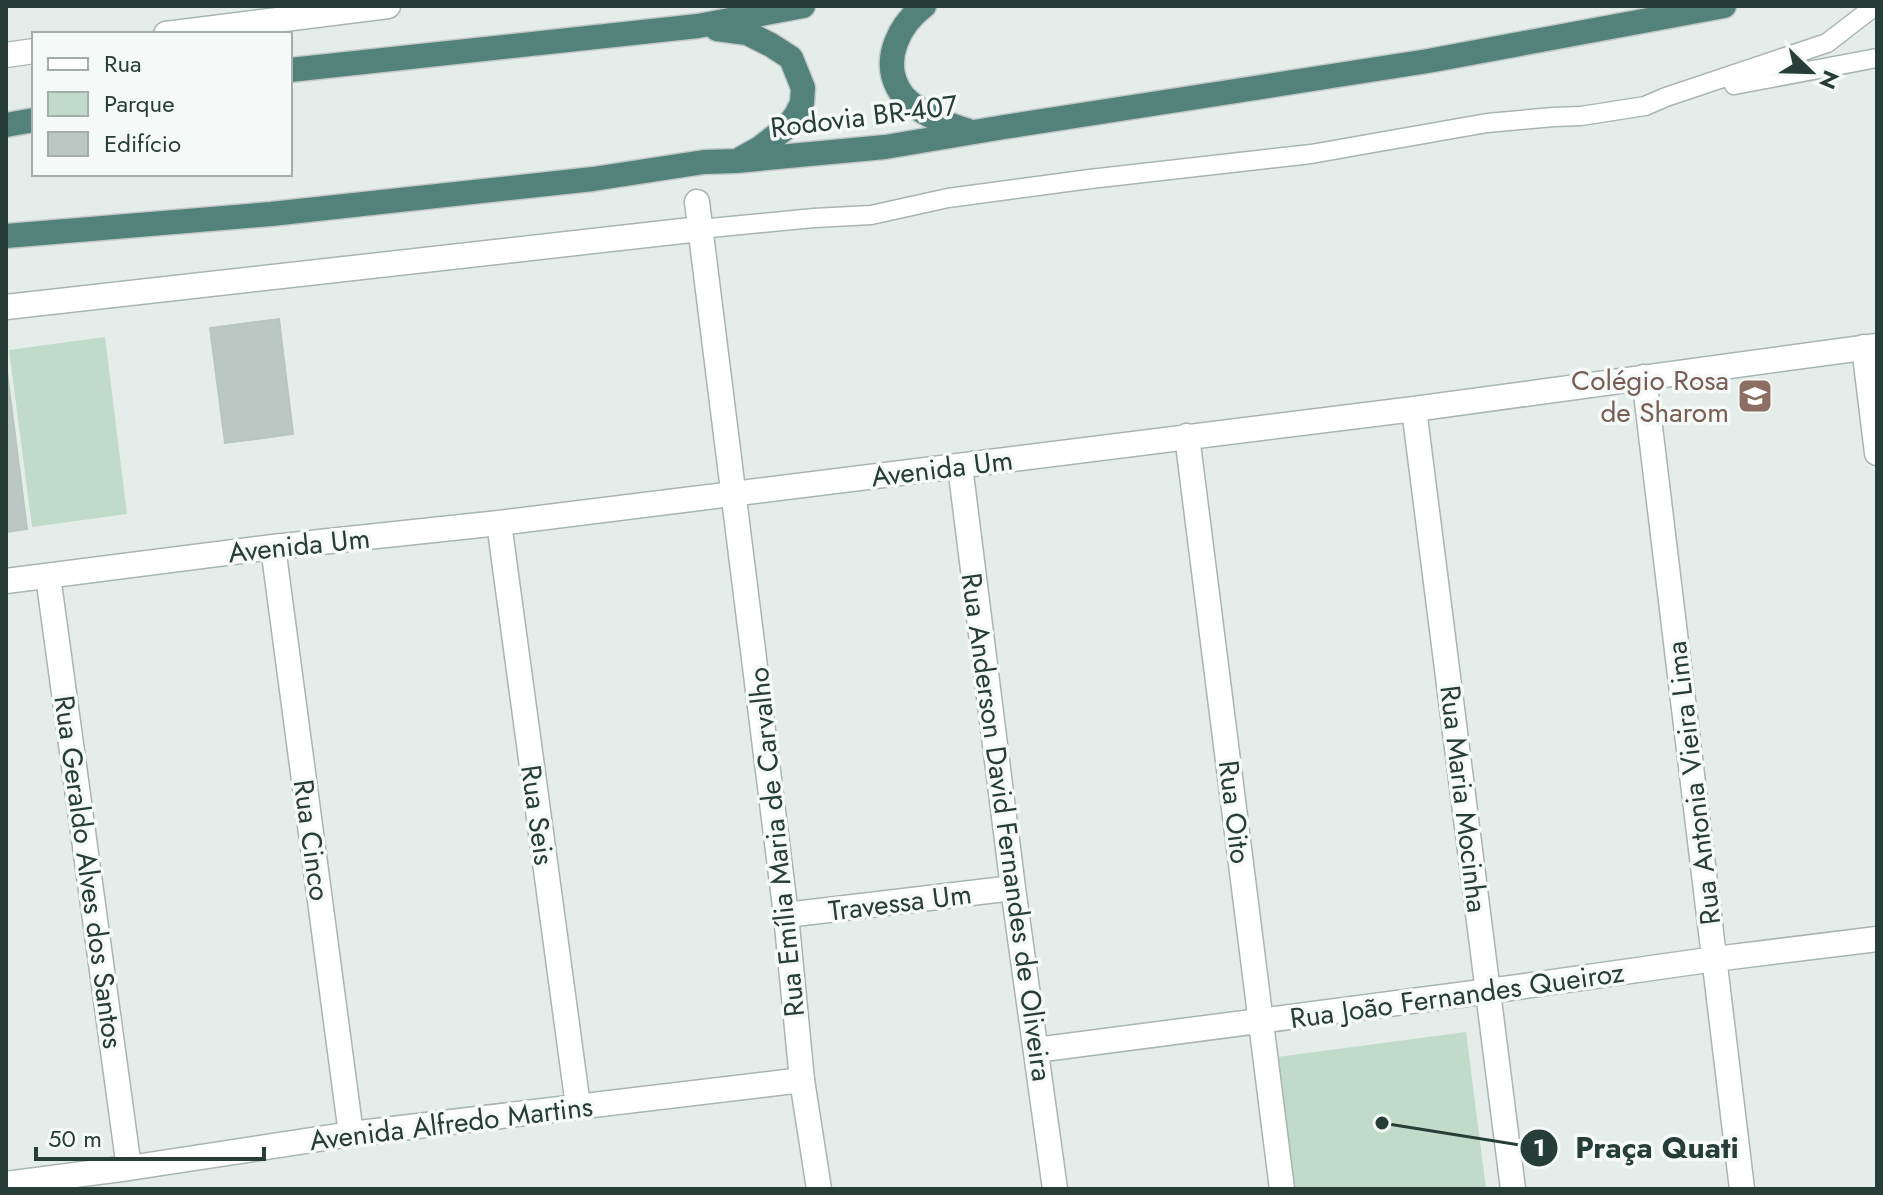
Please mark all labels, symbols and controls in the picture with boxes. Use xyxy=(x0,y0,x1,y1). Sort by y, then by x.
legend xyxy=(32,32,292,176)
north arrow xyxy=(1771,32,1851,112)
text: Rua xyxy=(104,46,142,81)
text: N xyxy=(1811,66,1848,94)
street label: Rodovia BR-407 xyxy=(768,85,960,148)
text: Parque xyxy=(104,86,175,121)
text: Edifício xyxy=(104,126,181,161)
place label: Colégio Rosa de Sharom xyxy=(1571,360,1729,433)
school or university icon: Colégio Rosa de Sharom xyxy=(1736,377,1774,415)
street label: Avenida Um xyxy=(869,439,1015,498)
street label: Avenida Um xyxy=(226,518,372,573)
street label: Rua Anderson David Fernandes de Oliveira xyxy=(951,570,1062,1084)
street label: Rua Antonia Vieira Lima xyxy=(1656,639,1731,927)
street label: Rua Emília Maria de Carvalho xyxy=(738,665,815,1019)
street label: Rua Maria Mocinha xyxy=(1429,683,1498,915)
street label: Rua Geraldo Alves dos Santos xyxy=(43,693,134,1051)
street label: Rua Oito xyxy=(1208,758,1261,866)
street label: Rua Seis xyxy=(510,762,565,868)
street label: Rua Cinco xyxy=(283,777,340,903)
street label: Travessa Um xyxy=(826,873,974,932)
street label: Rua João Fernandes Queiroz xyxy=(1287,952,1627,1039)
street label: Avenida Alfredo Martins xyxy=(307,1086,595,1161)
scale bar xyxy=(36,1111,264,1161)
text: 50 m xyxy=(48,1121,102,1156)
callout: Praça Quati xyxy=(1519,1121,1754,1175)
text: Praça Quati xyxy=(1575,1126,1739,1169)
text: 1 xyxy=(1533,1130,1545,1165)

